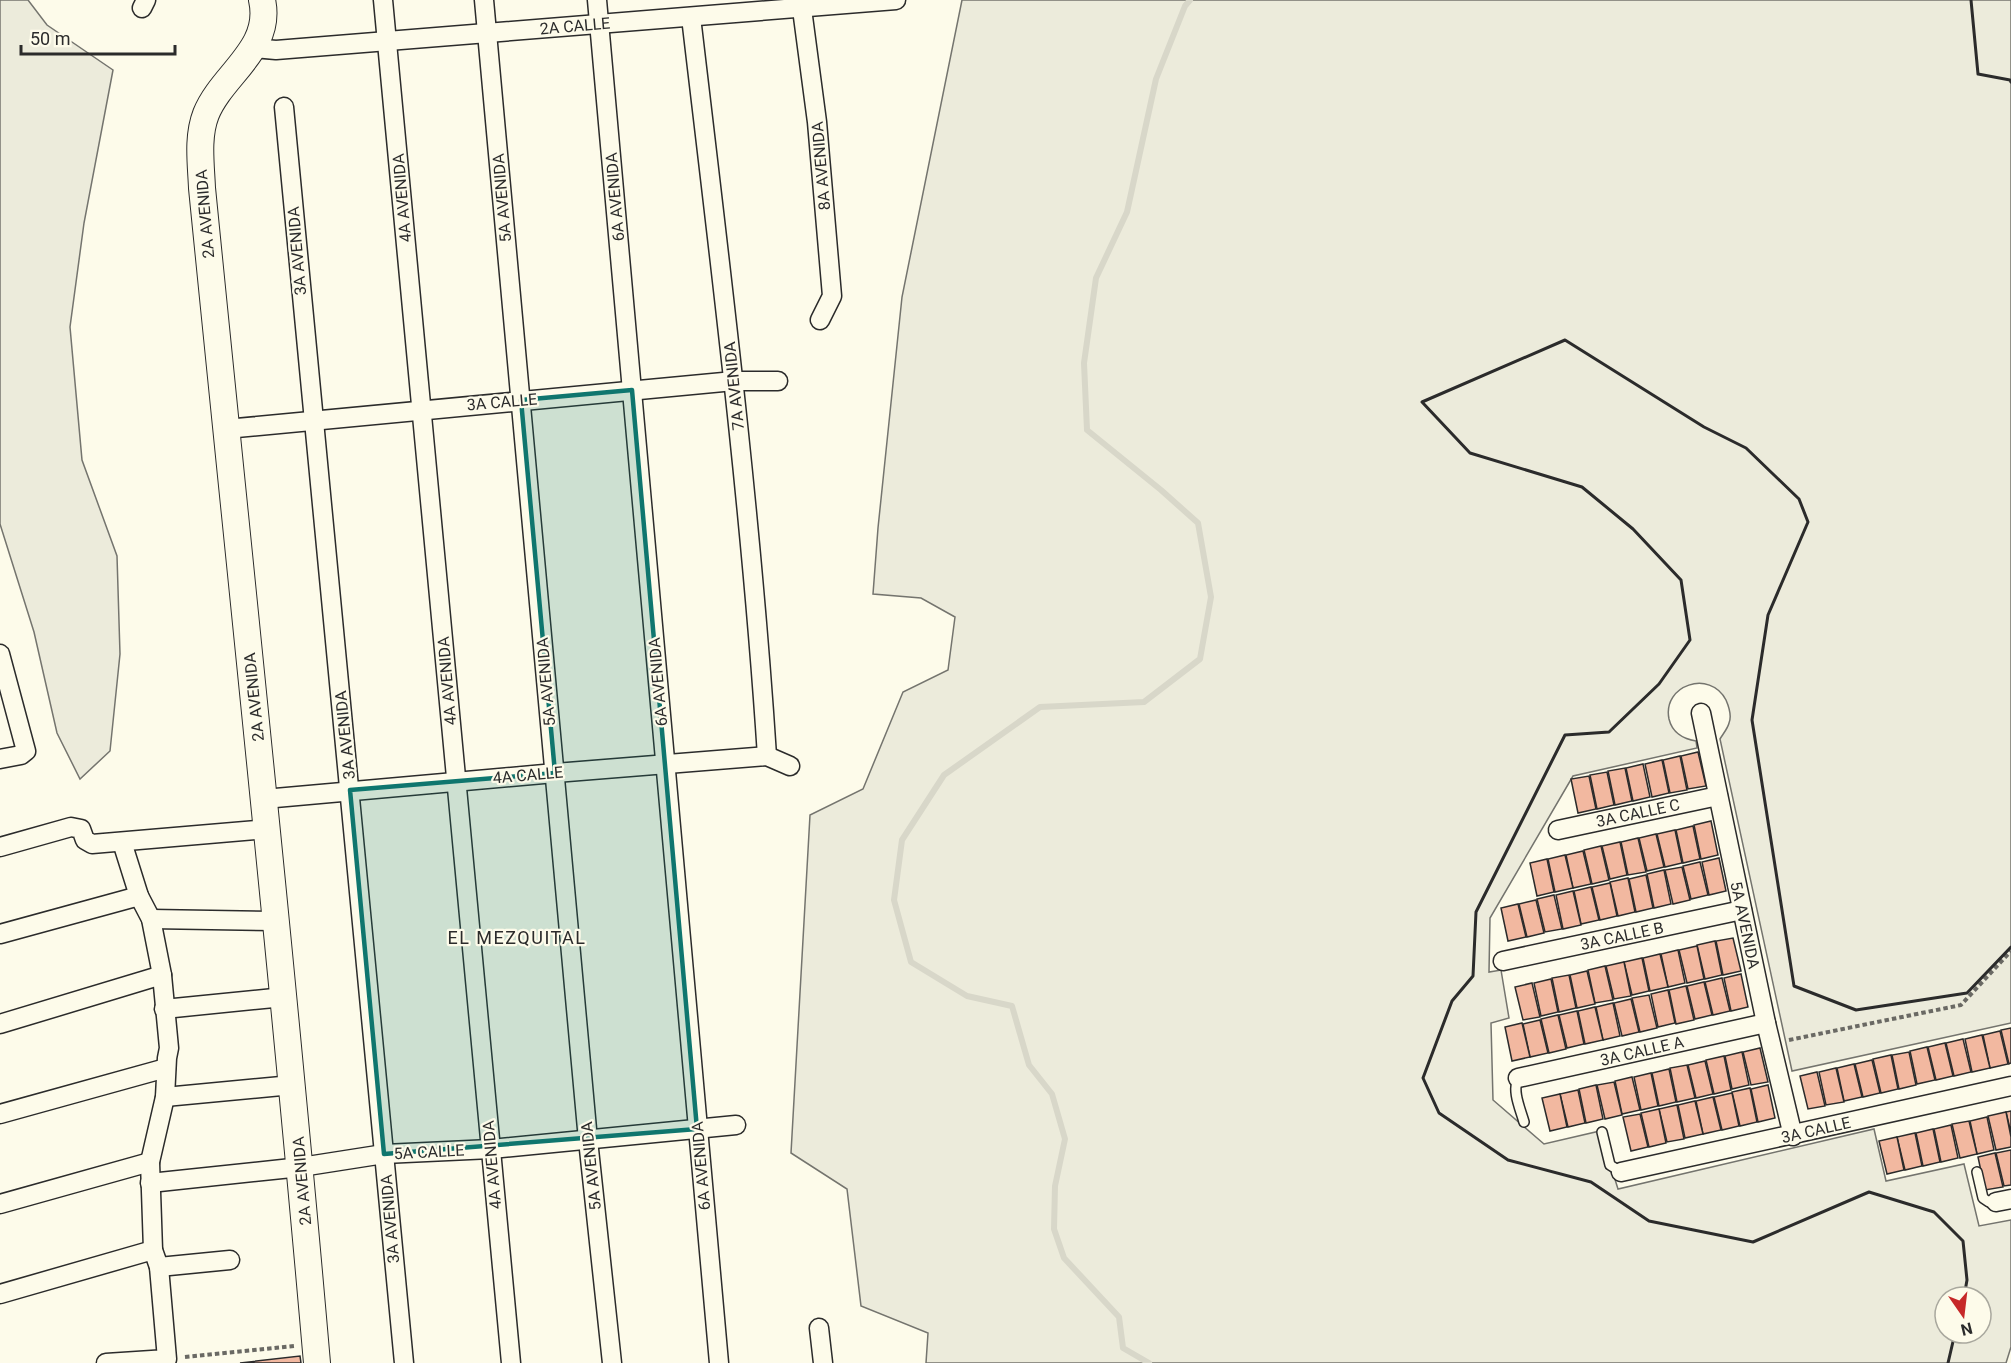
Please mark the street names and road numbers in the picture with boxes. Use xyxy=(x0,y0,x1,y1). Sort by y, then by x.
street label: 2A CALLE xyxy=(539,13,611,39)
street label: 8A AVENIDA xyxy=(808,120,834,211)
street label: 6A AVENIDA xyxy=(602,151,628,242)
street label: 4A AVENIDA xyxy=(389,152,415,243)
street label: 5A AVENIDA xyxy=(489,152,515,243)
street label: 2A AVENIDA xyxy=(192,168,218,259)
street label: 3A AVENIDA xyxy=(284,205,310,296)
street label: 7A AVENIDA xyxy=(720,340,748,431)
street label: 3A CALLE xyxy=(466,389,538,415)
street label: 4A AVENIDA xyxy=(434,635,460,726)
street label: 5A AVENIDA xyxy=(533,636,559,727)
street label: 6A AVENIDA xyxy=(645,636,671,727)
street label: 2A AVENIDA xyxy=(240,651,268,742)
street label: 3A AVENIDA xyxy=(331,689,359,780)
street label: 4A CALLE xyxy=(492,762,564,788)
street label: 3A CALLE C xyxy=(1594,795,1682,831)
street label: 5A AVENIDA xyxy=(1726,880,1764,971)
street label: 3A CALLE B xyxy=(1579,918,1665,954)
street label: 3A CALLE A xyxy=(1598,1032,1686,1070)
street label: 3A CALLE xyxy=(1779,1113,1853,1147)
street label: 4A AVENIDA xyxy=(479,1119,505,1210)
street label: 5A AVENIDA xyxy=(577,1120,605,1211)
street label: 6A AVENIDA xyxy=(688,1120,714,1211)
street label: 2A AVENIDA xyxy=(289,1135,315,1226)
street label: 5A CALLE xyxy=(393,1141,465,1163)
street label: 3A AVENIDA xyxy=(377,1173,403,1264)

